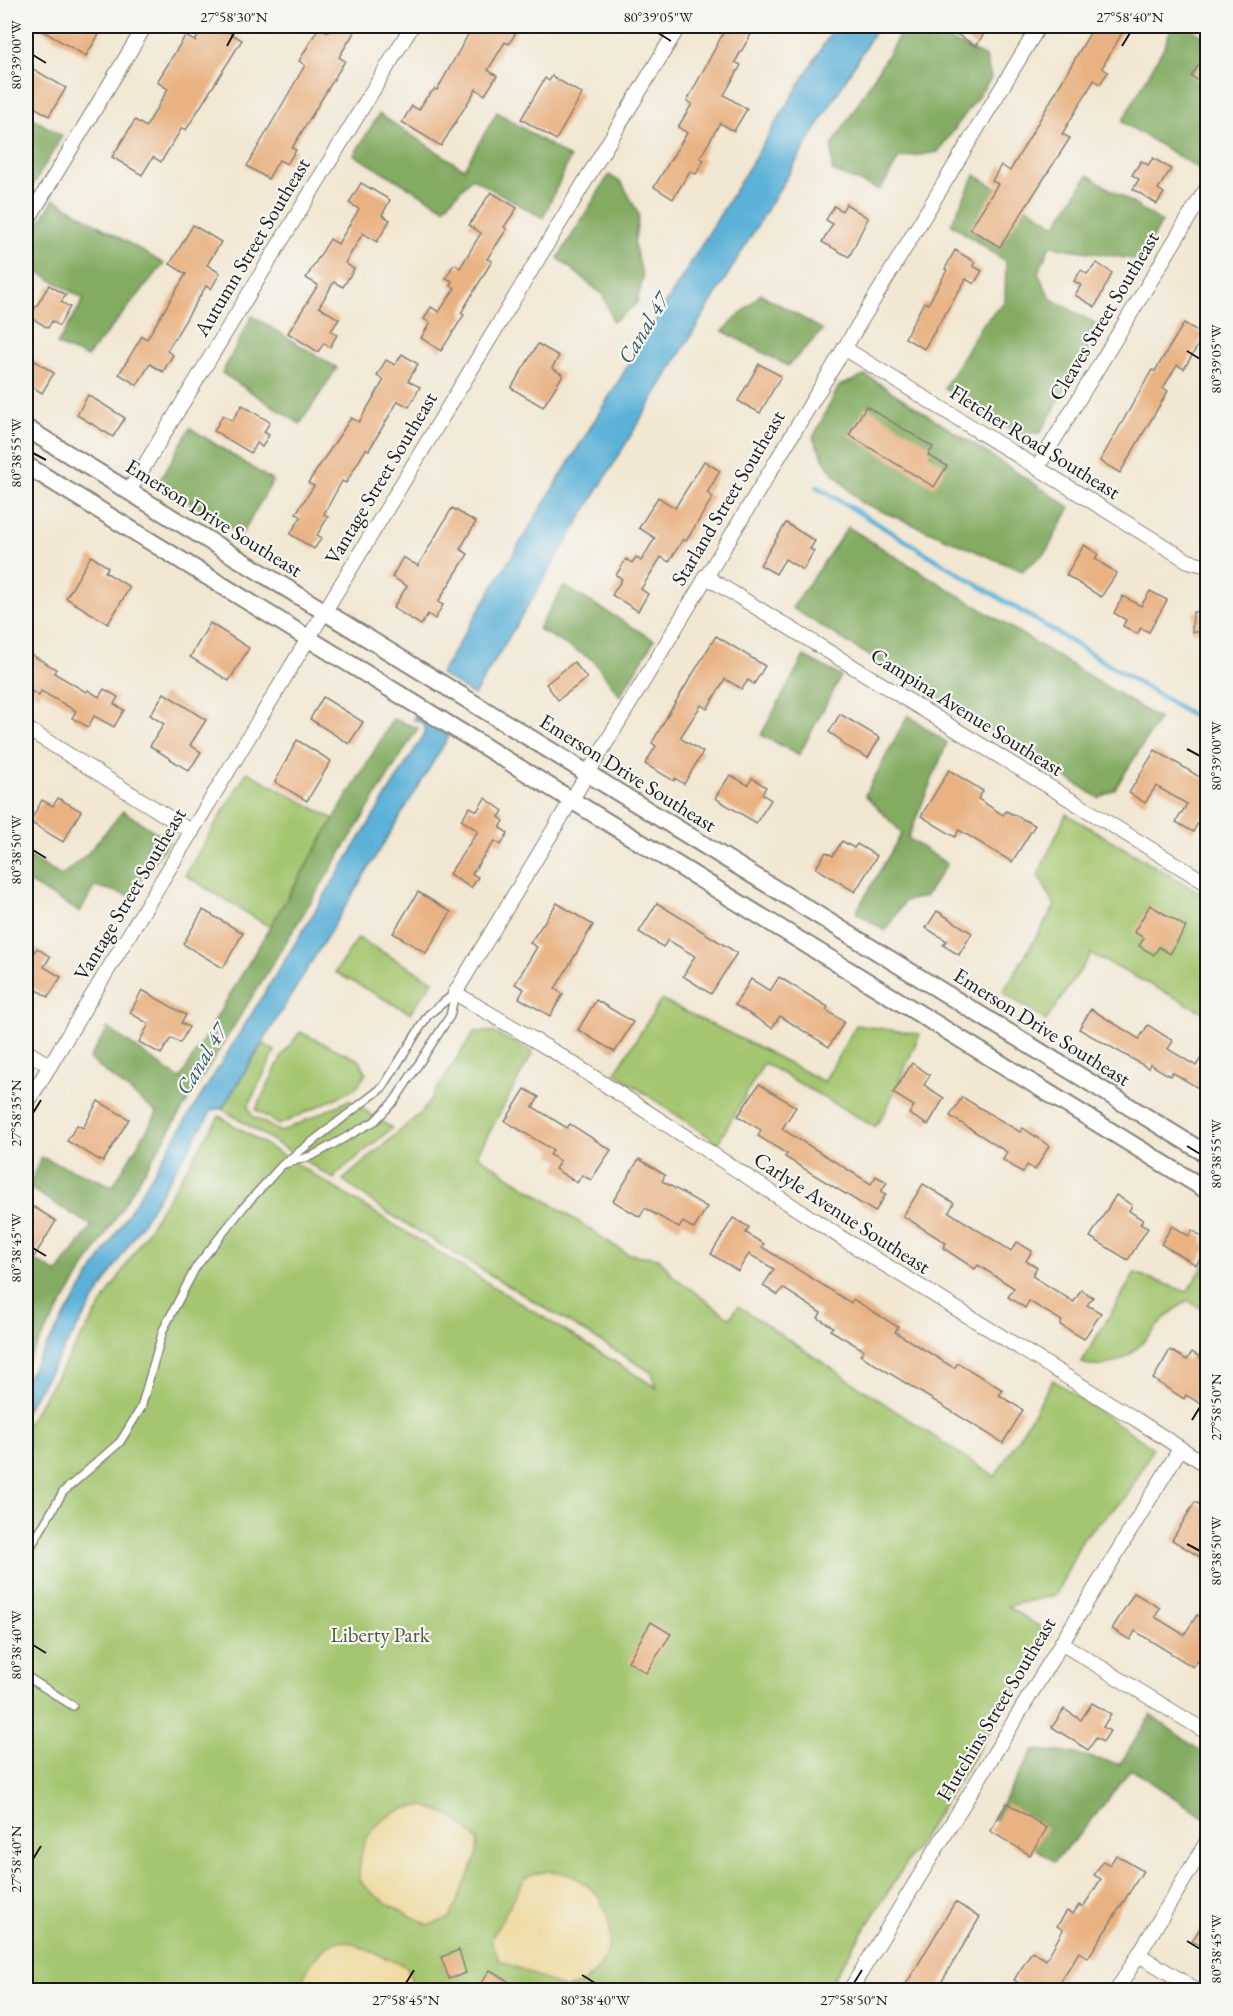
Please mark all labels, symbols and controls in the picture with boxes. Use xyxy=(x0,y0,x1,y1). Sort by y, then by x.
text: 27°58'30"N xyxy=(200,7,268,26)
text: 80°39'05"W xyxy=(623,7,693,26)
text: 27°58'40"N xyxy=(1096,7,1164,26)
text: 80°39'00"W xyxy=(6,20,25,90)
street label: Autumn Street Southeast xyxy=(187,152,316,342)
street label: Cleaves Street Southeast xyxy=(1042,226,1165,405)
water label: Canal 47 xyxy=(611,285,677,369)
text: 80°39'05"W xyxy=(1206,324,1225,394)
street label: Fletcher Road Southeast xyxy=(945,378,1126,505)
street label: Vantage Street Southeast xyxy=(318,386,443,569)
street label: Starland Street Southeast xyxy=(664,405,791,590)
text: 80°38'55"W xyxy=(6,418,25,488)
street label: Emerson Drive Southeast xyxy=(121,452,308,583)
street label: Campina Avenue Southeast xyxy=(866,641,1069,782)
street label: Emerson Drive Southeast xyxy=(535,707,722,838)
text: 80°39'00"W xyxy=(1206,721,1225,791)
street label: Vantage Street Southeast xyxy=(67,802,192,985)
text: 80°38'50"W xyxy=(6,815,25,885)
street label: Emerson Drive Southeast xyxy=(949,961,1136,1092)
water label: Canal 47 xyxy=(169,1016,235,1100)
text: 27°58'35"N xyxy=(6,1079,25,1147)
text: 80°38'55"W xyxy=(1206,1119,1225,1189)
street label: Carlyle Avenue Southeast xyxy=(749,1145,936,1280)
text: 80°38'45"W xyxy=(6,1213,25,1283)
text: 27°58'50"N xyxy=(1206,1373,1225,1441)
text: 80°38'50"W xyxy=(1206,1516,1225,1586)
text: 80°38'40"W xyxy=(6,1610,25,1680)
street label: Hutchins Street Southeast xyxy=(930,1611,1061,1806)
park label: Liberty Park xyxy=(330,1621,431,1648)
text: 27°58'40"N xyxy=(6,1825,25,1893)
text: 80°38'45"W xyxy=(1206,1914,1225,1984)
text: 27°58'45"N xyxy=(372,1990,440,2009)
text: 80°38'40"W xyxy=(560,1990,630,2009)
text: 27°58'50"N xyxy=(820,1990,888,2009)

